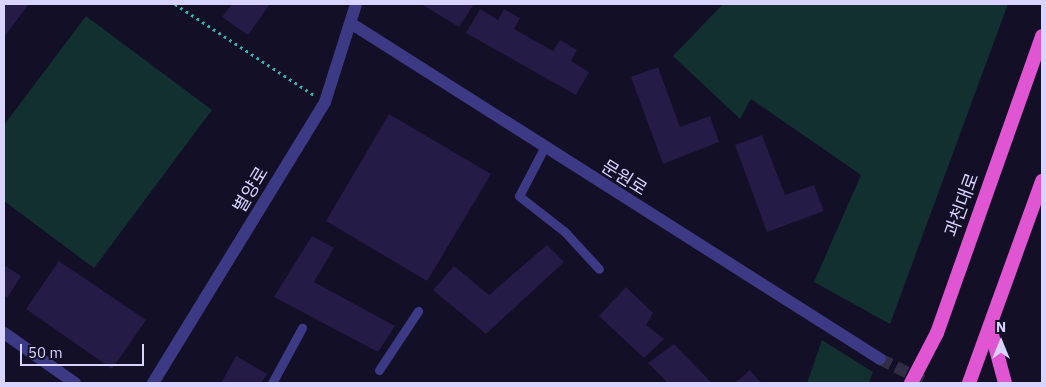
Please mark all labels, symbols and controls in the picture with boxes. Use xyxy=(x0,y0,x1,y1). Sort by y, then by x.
street label: 문원로 xyxy=(597,156,651,200)
street label: 별양로 xyxy=(229,163,273,217)
street label: 과천대로 xyxy=(941,170,983,240)
north arrow xyxy=(976,317,1026,367)
text: N xyxy=(996,318,1006,336)
scale bar xyxy=(22,334,146,366)
text: 50 m xyxy=(28,343,63,362)

